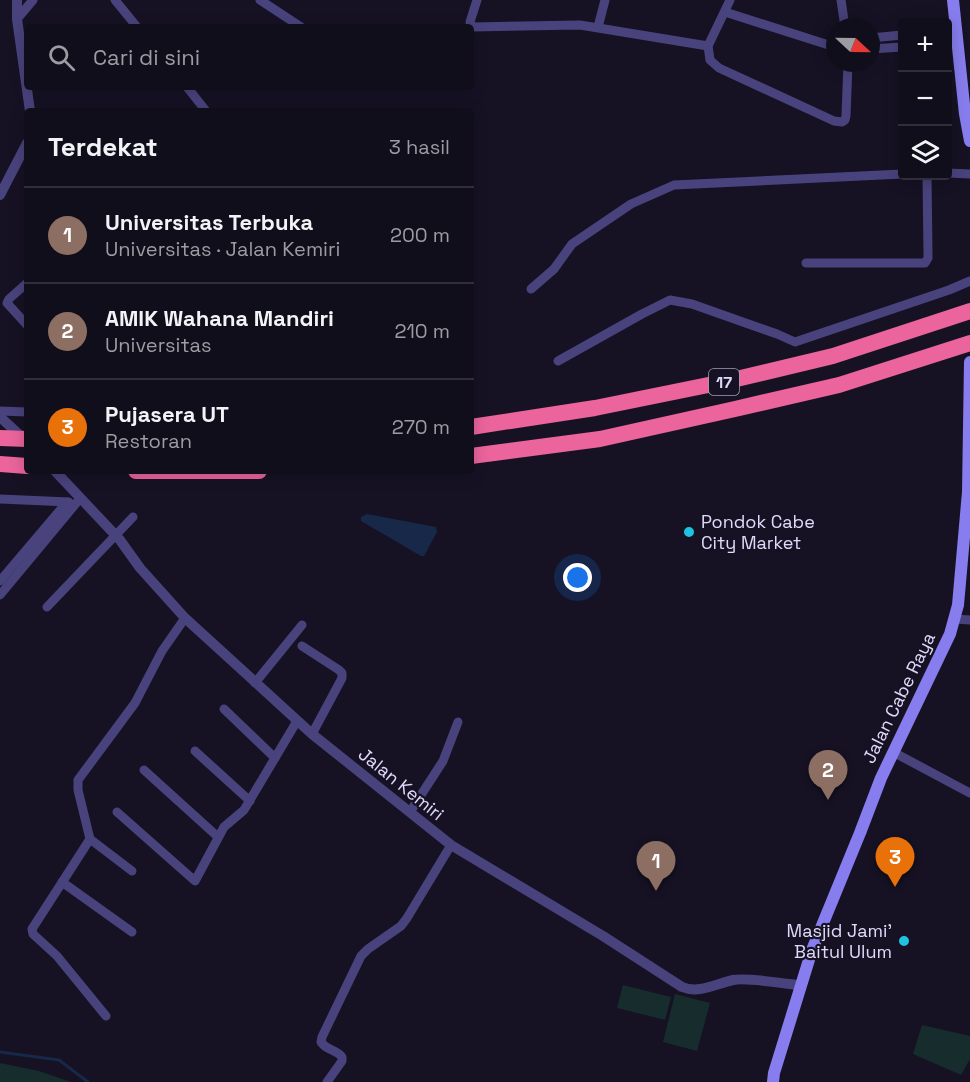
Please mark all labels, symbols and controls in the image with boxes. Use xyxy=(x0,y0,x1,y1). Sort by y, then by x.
north arrow xyxy=(826,18,880,72)
map controls xyxy=(898,18,952,180)
button: + xyxy=(898,18,952,72)
search box xyxy=(24,24,474,90)
icon: search xyxy=(45,41,78,74)
text: Cari di sini xyxy=(93,43,200,71)
button: − xyxy=(898,72,952,126)
button: layers xyxy=(898,126,952,180)
text: Terdekat xyxy=(48,130,158,164)
text: 3 hasil xyxy=(389,134,450,160)
text: Universitas Terbuka xyxy=(105,208,313,236)
text: 1 xyxy=(63,222,72,248)
text: 200 m xyxy=(390,222,450,248)
text: Universitas · Jalan Kemiri xyxy=(105,236,340,262)
text: AMIK Wahana Mandiri xyxy=(105,304,334,332)
text: 2 xyxy=(62,318,73,344)
text: 210 m xyxy=(394,318,450,344)
text: Universitas xyxy=(105,332,212,358)
road number: 17 xyxy=(709,369,739,395)
text: Pujasera UT xyxy=(105,400,229,428)
text: 3 xyxy=(61,414,74,440)
text: 270 m xyxy=(392,414,450,440)
text: Restoran xyxy=(105,428,192,454)
place label: Pondok Cabe City Market xyxy=(701,510,815,554)
marker: Pondok Cabe City Market xyxy=(682,525,696,539)
your location xyxy=(563,563,592,592)
street label: Jalan Cabe Raya xyxy=(857,629,940,767)
street label: Jalan Kemiri xyxy=(354,742,449,825)
pin: 2 xyxy=(808,750,848,800)
pin: 3 xyxy=(876,838,914,887)
pin: 1 xyxy=(636,842,676,891)
place label: Masjid Jami' Baitul Ulum xyxy=(787,919,892,963)
marker: Masjid Jami' Baitul Ulum xyxy=(897,934,911,948)

